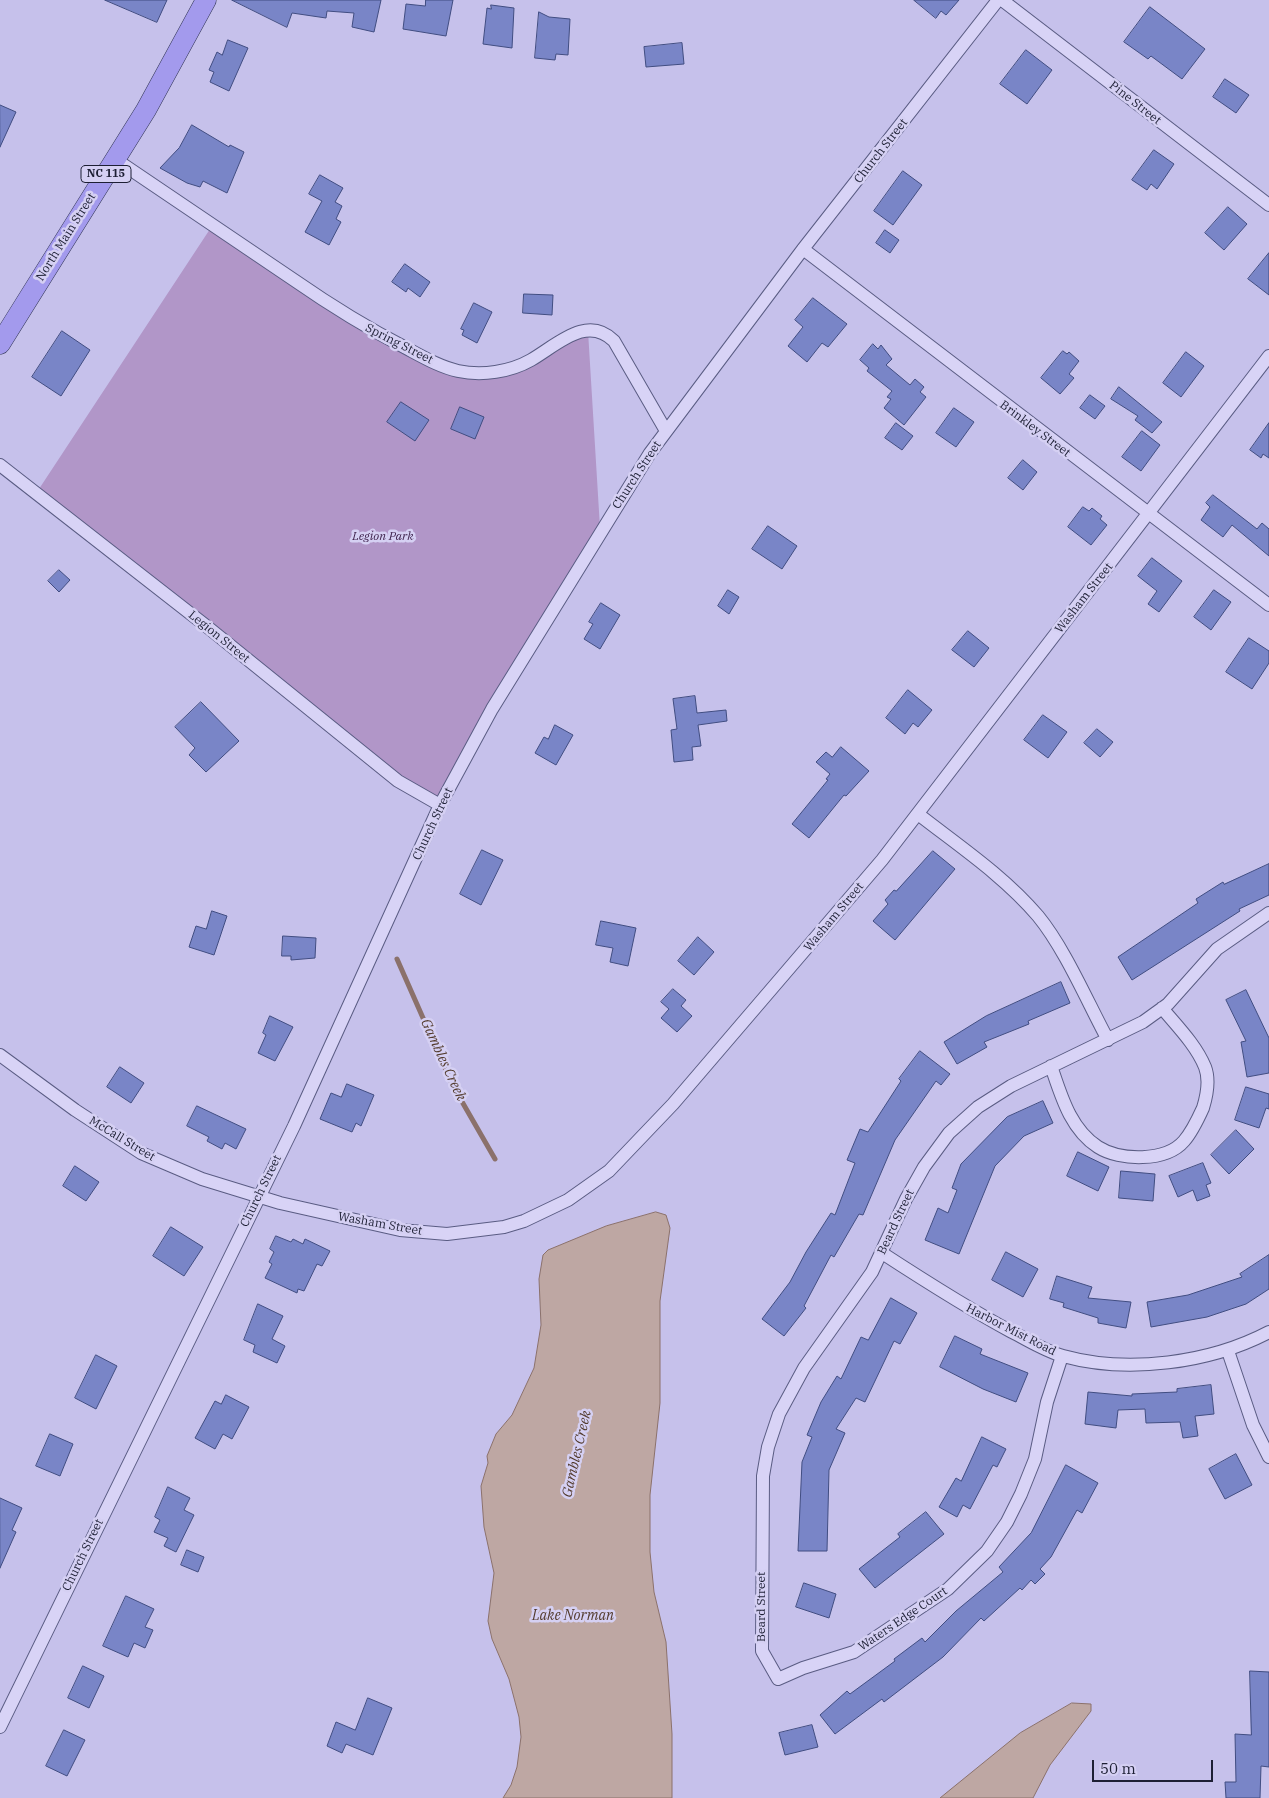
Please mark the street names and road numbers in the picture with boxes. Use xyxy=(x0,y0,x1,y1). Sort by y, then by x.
street label: Pine Street xyxy=(1106,78,1164,128)
street label: Church Street xyxy=(851,116,911,186)
road number: NC 115 xyxy=(81,165,131,182)
street label: North Main Street xyxy=(33,190,99,284)
street label: Spring Street xyxy=(363,321,435,367)
street label: Brinkley Street xyxy=(997,398,1073,460)
street label: Church Street xyxy=(610,438,664,512)
street label: Washam Street xyxy=(1052,560,1116,636)
street label: Legion Street xyxy=(185,608,253,666)
street label: Church Street xyxy=(410,786,456,862)
street label: Washam Street xyxy=(801,880,867,954)
street label: McCall Street xyxy=(86,1114,158,1164)
street label: Church Street xyxy=(237,1153,285,1229)
street label: Beard Street xyxy=(875,1187,917,1257)
street label: Washam Street xyxy=(337,1210,423,1238)
street label: Harbor Mist Road xyxy=(964,1301,1058,1359)
street label: Church Street xyxy=(59,1517,107,1593)
street label: Beard Street xyxy=(755,1572,769,1642)
street label: Waters Edge Court xyxy=(856,1584,950,1654)

